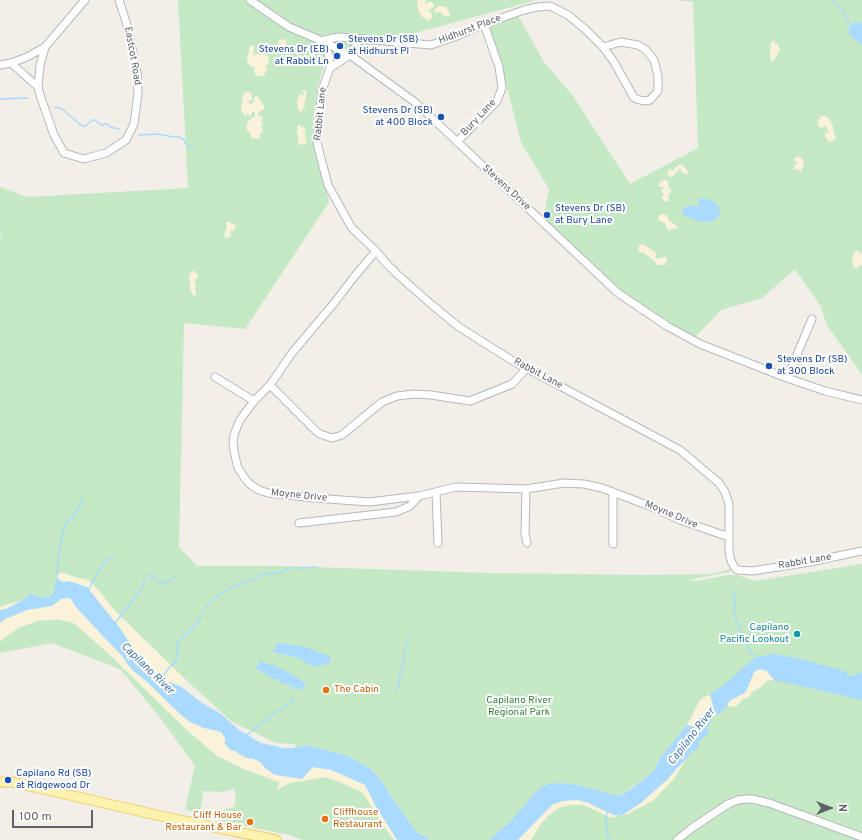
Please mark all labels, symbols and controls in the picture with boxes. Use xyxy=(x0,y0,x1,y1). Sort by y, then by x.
street label: Hidhurst Place xyxy=(437,13,503,47)
street label: Eastcot Road xyxy=(121,26,143,86)
place label: Stevens Dr (SB) at Hidhurst Pl xyxy=(348,34,418,58)
marker: Stevens Dr (SB) at Hidhurst Pl xyxy=(335,41,345,51)
place label: Stevens Dr (EB) at Rabbit Ln xyxy=(259,44,329,68)
marker: Stevens Dr (EB) at Rabbit Ln xyxy=(332,51,342,61)
street label: Rabbit Lane xyxy=(312,87,330,141)
street label: Bury Lane xyxy=(459,97,499,139)
place label: Stevens Dr (SB) at 400 Block xyxy=(363,105,433,128)
marker: Stevens Dr (SB) at 400 Block xyxy=(436,112,446,122)
street label: Stevens Drive xyxy=(479,163,533,213)
place label: Stevens Dr (SB) at Bury Lane xyxy=(555,203,625,226)
marker: Stevens Dr (SB) at Bury Lane xyxy=(542,210,552,220)
place label: Stevens Dr (SB) at 300 Block xyxy=(777,354,847,378)
street label: Rabbit Lane xyxy=(511,356,565,392)
marker: Stevens Dr (SB) at 300 Block xyxy=(764,361,774,371)
street label: Moyne Drive xyxy=(270,487,328,505)
street label: Moyne Drive xyxy=(643,499,699,531)
street label: Rabbit Lane xyxy=(777,551,833,573)
place label: Capilano Pacific Lookout xyxy=(720,622,789,646)
marker: Capilano Pacific Lookout xyxy=(792,629,802,639)
water label: Capilano River xyxy=(118,640,176,698)
place label: The Cabin xyxy=(334,684,379,696)
marker: The Cabin xyxy=(321,685,331,695)
park label: Capilano River Regional Park xyxy=(486,695,552,718)
water label: Capilano River xyxy=(666,706,718,768)
place label: Capilano Rd (SB) at Ridgewood Dr xyxy=(16,768,91,792)
marker: Capilano Rd (SB) at Ridgewood Dr xyxy=(3,775,13,785)
north arrow xyxy=(810,788,850,828)
scale bar xyxy=(14,802,95,828)
text: N xyxy=(835,804,849,812)
place label: Cliffhouse Restaurant xyxy=(333,807,382,830)
text: 100 m xyxy=(19,809,52,825)
place label: Cliff House Restaurant & Bar xyxy=(165,810,242,834)
marker: Cliffhouse Restaurant xyxy=(320,814,330,824)
marker: Cliff House Restaurant & Bar xyxy=(245,817,255,827)

